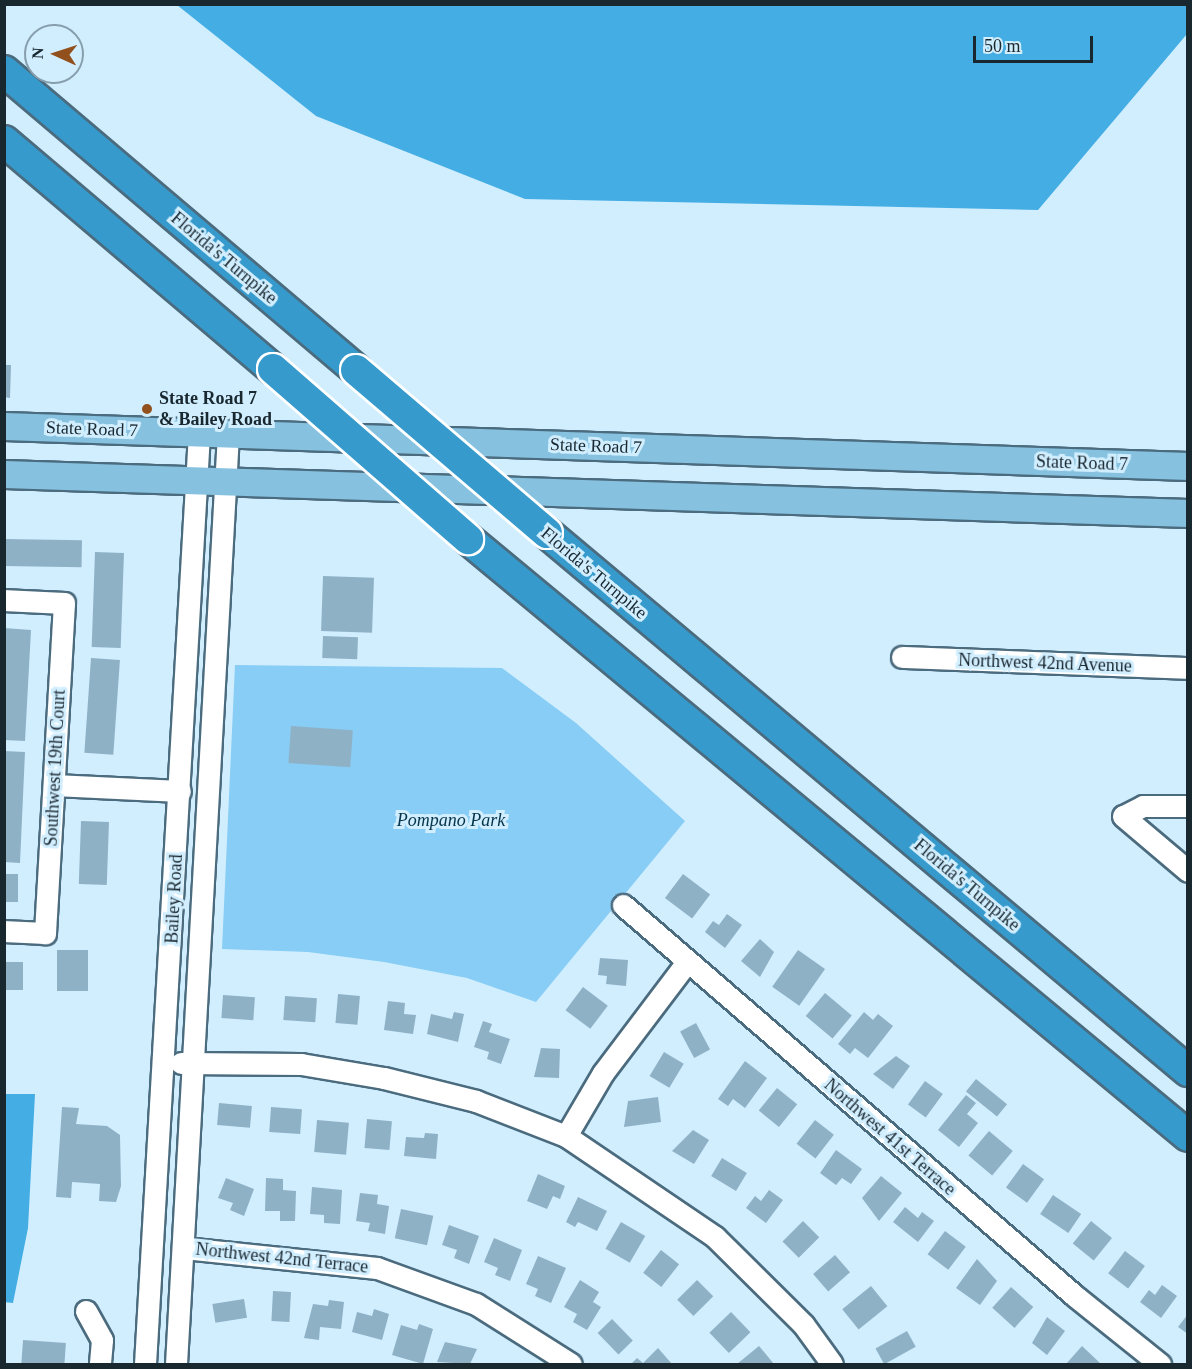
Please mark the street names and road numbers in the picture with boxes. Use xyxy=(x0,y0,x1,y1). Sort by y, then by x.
street label: Florida's Turnpike xyxy=(166,207,282,309)
street label: State Road 7 xyxy=(46,417,138,441)
street label: State Road 7 xyxy=(550,434,642,458)
street label: State Road 7 xyxy=(1036,451,1128,475)
street label: Florida's Turnpike xyxy=(536,522,652,624)
street label: Northwest 42nd Avenue xyxy=(957,649,1133,677)
street label: Southwest 19th Court xyxy=(40,689,70,847)
street label: Florida's Turnpike xyxy=(909,834,1025,936)
street label: Bailey Road xyxy=(161,854,187,944)
street label: Northwest 41st Terrace xyxy=(820,1074,960,1200)
street label: Northwest 42nd Terrace xyxy=(195,1238,369,1278)

